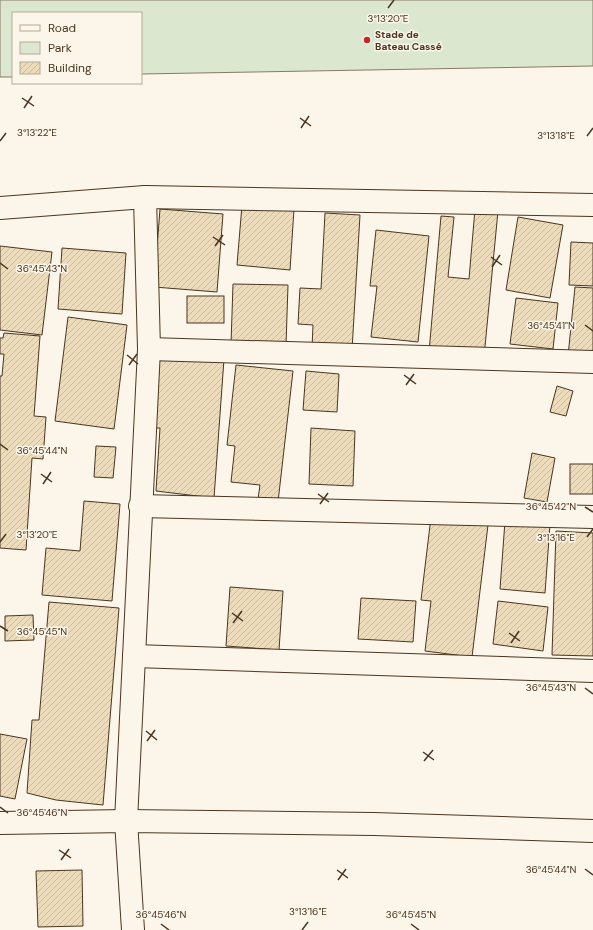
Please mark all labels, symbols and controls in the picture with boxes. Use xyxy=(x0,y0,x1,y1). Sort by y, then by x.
legend xyxy=(12,12,142,84)
text: 3°13'20"E xyxy=(367,12,409,25)
text: Road xyxy=(48,20,76,36)
place label: Stade de Bateau Cassé xyxy=(375,28,442,53)
marker: Stade de Bateau Cassé xyxy=(362,35,372,45)
text: Park xyxy=(48,40,72,56)
text: Building xyxy=(48,60,92,76)
text: 3°13'22"E xyxy=(17,126,57,139)
text: 3°13'18"E xyxy=(537,129,575,142)
text: 36°45'43"N xyxy=(17,262,67,275)
text: 36°45'41"N xyxy=(527,319,575,332)
text: 36°45'44"N xyxy=(17,444,67,457)
text: 36°45'42"N xyxy=(526,500,576,513)
text: 3°13'20"E xyxy=(16,528,58,541)
text: 3°13'16"E xyxy=(537,531,575,544)
text: 36°45'45"N xyxy=(17,625,67,638)
text: 36°45'43"N xyxy=(526,681,576,694)
text: 36°45'46"N xyxy=(17,806,68,819)
text: 36°45'44"N xyxy=(526,863,576,876)
text: 3°13'16"E xyxy=(289,905,327,918)
text: 36°45'46"N xyxy=(136,908,187,921)
text: 36°45'45"N xyxy=(386,908,436,921)

